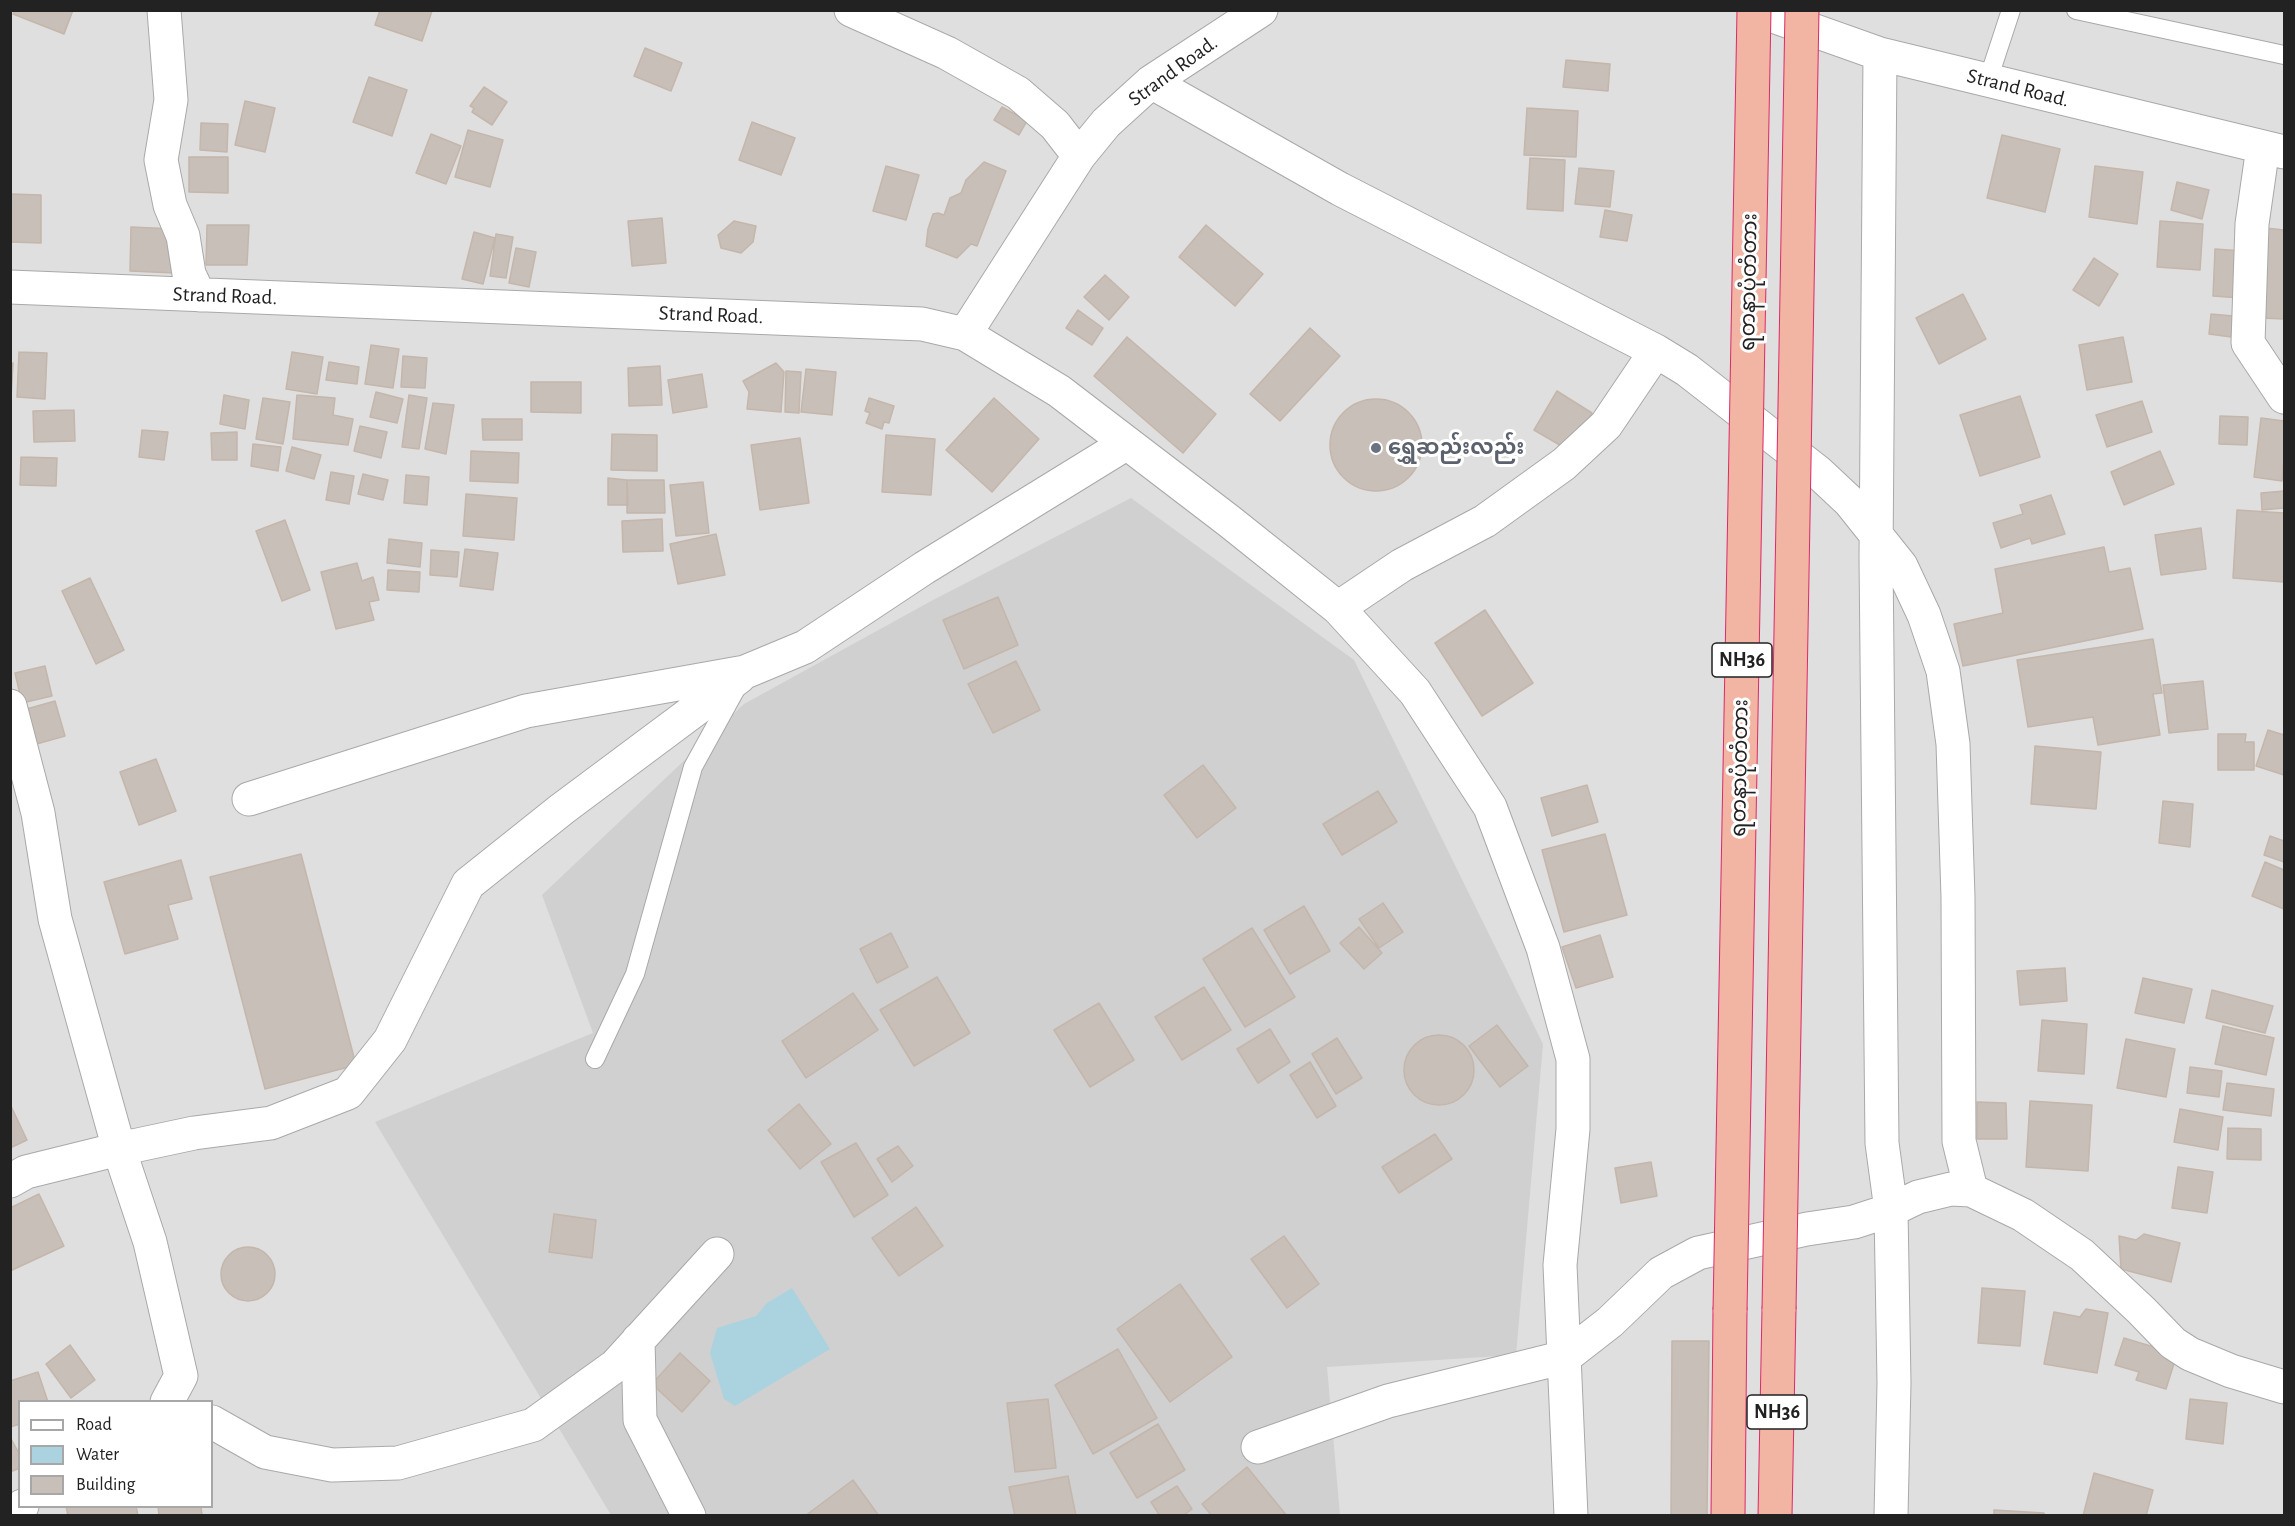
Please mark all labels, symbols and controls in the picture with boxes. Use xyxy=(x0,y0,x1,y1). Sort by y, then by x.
street label: Strand Road. xyxy=(1123,30,1223,112)
street label: Strand Road. xyxy=(1964,63,2072,113)
street label: ရတနာပုံတံတား xyxy=(1735,213,1763,351)
street label: Strand Road. xyxy=(172,282,278,310)
street label: Strand Road. xyxy=(658,301,764,329)
place label: ရွှေဆည်းလည်း xyxy=(1388,435,1524,461)
marker: ရွှေဆည်းလည်း xyxy=(1369,441,1383,455)
road number: NH36 xyxy=(1712,643,1772,677)
street label: ရတနာပုံတံတား xyxy=(1726,699,1754,837)
road number: NH36 xyxy=(1747,1395,1807,1429)
legend xyxy=(18,1400,213,1508)
text: Road xyxy=(76,1416,112,1434)
text: Water xyxy=(76,1446,119,1464)
text: Building xyxy=(76,1476,135,1494)

